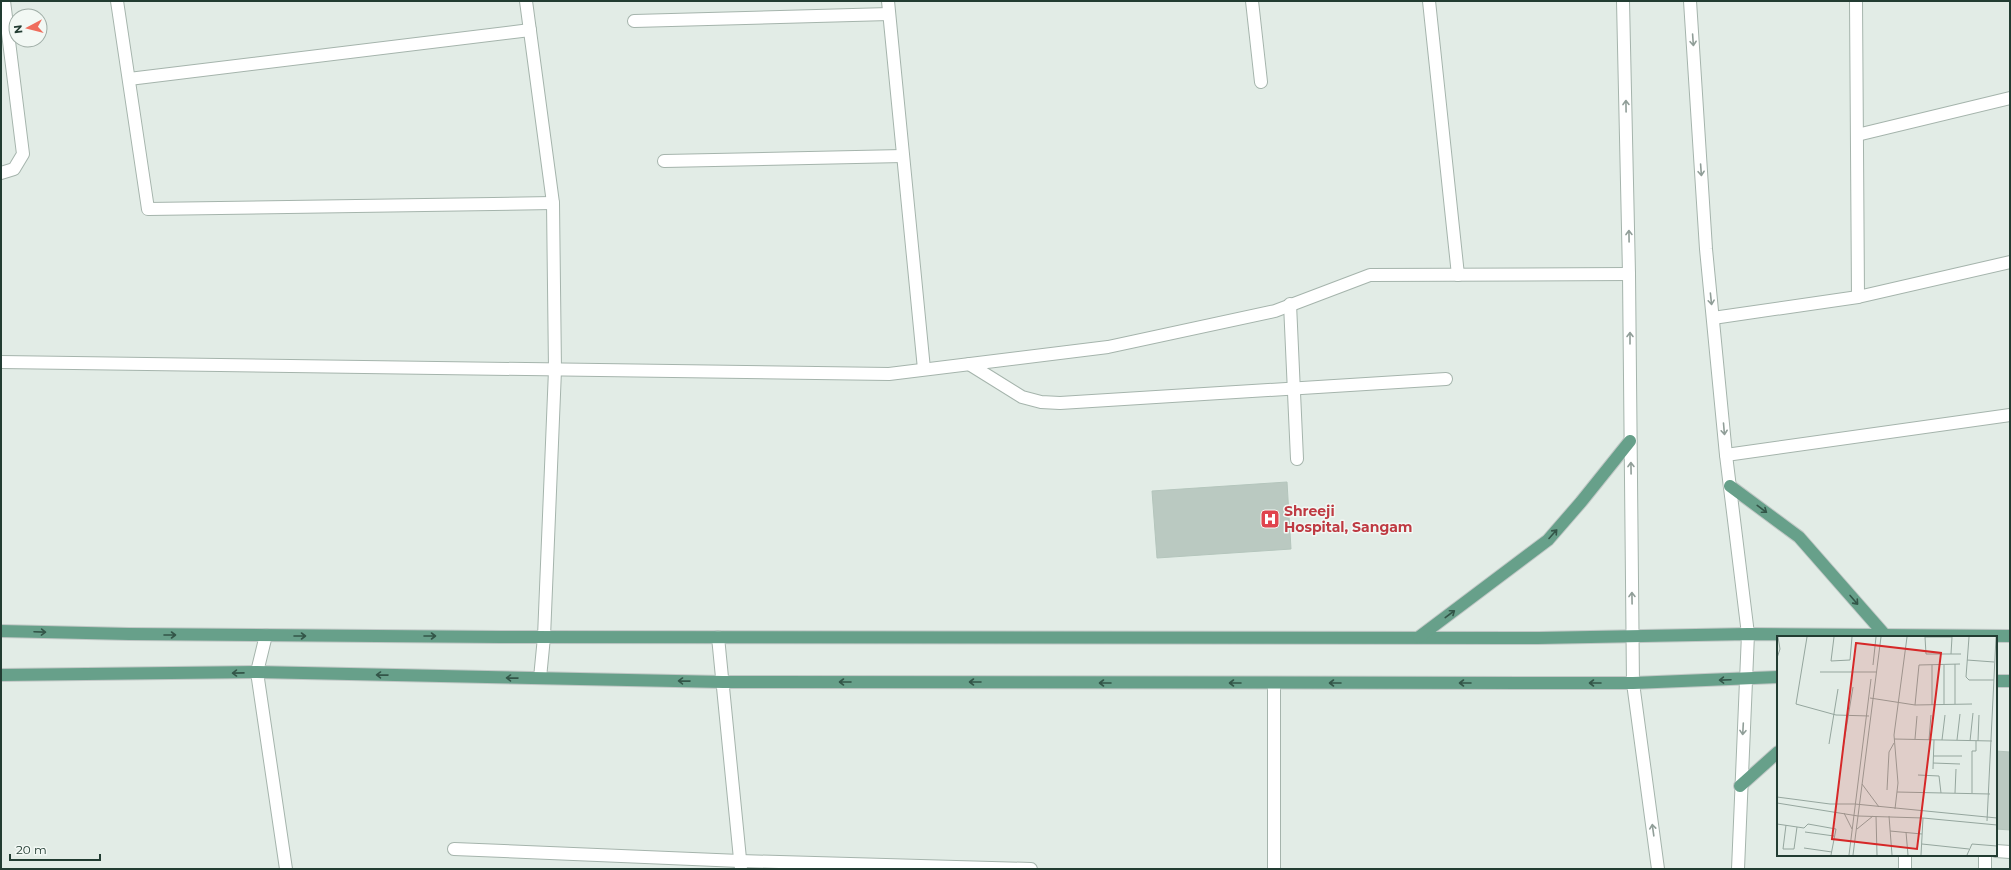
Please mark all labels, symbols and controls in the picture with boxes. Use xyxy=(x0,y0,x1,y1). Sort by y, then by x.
north arrow xyxy=(8,8,48,48)
text: N xyxy=(11,24,26,34)
one-way arrow xyxy=(1689,33,1696,46)
one-way arrow xyxy=(1622,100,1630,113)
one-way arrow xyxy=(1697,163,1704,176)
one-way arrow xyxy=(1625,230,1632,243)
one-way arrow xyxy=(1708,292,1715,305)
one-way arrow xyxy=(1626,332,1634,345)
one-way arrow xyxy=(1720,422,1727,435)
one-way arrow xyxy=(1627,462,1634,475)
place label: Shreeji Hospital, Sangam xyxy=(1284,502,1413,536)
one-way arrow xyxy=(1756,505,1767,513)
hospital icon: Shreeji Hospital, Sangam xyxy=(1259,508,1281,530)
one-way arrow xyxy=(1548,529,1557,539)
one-way arrow xyxy=(1628,592,1636,605)
one-way arrow xyxy=(1849,594,1858,604)
one-way arrow xyxy=(1445,609,1456,618)
one-way arrow xyxy=(33,628,46,636)
one-way arrow xyxy=(163,631,176,639)
one-way arrow xyxy=(293,632,306,640)
one-way arrow xyxy=(423,633,436,640)
inset map xyxy=(1777,636,1997,856)
one-way arrow xyxy=(232,669,245,676)
one-way arrow xyxy=(376,671,389,679)
one-way arrow xyxy=(506,674,519,681)
one-way arrow xyxy=(1719,676,1732,683)
one-way arrow xyxy=(678,678,691,685)
one-way arrow xyxy=(839,678,852,686)
one-way arrow xyxy=(969,678,982,686)
one-way arrow xyxy=(1099,679,1112,687)
one-way arrow xyxy=(1229,679,1242,687)
one-way arrow xyxy=(1329,679,1342,687)
one-way arrow xyxy=(1459,679,1472,687)
one-way arrow xyxy=(1589,679,1602,687)
one-way arrow xyxy=(1740,722,1747,735)
one-way arrow xyxy=(1649,824,1657,837)
scale bar xyxy=(10,836,100,862)
text: 20 m xyxy=(16,842,47,857)

